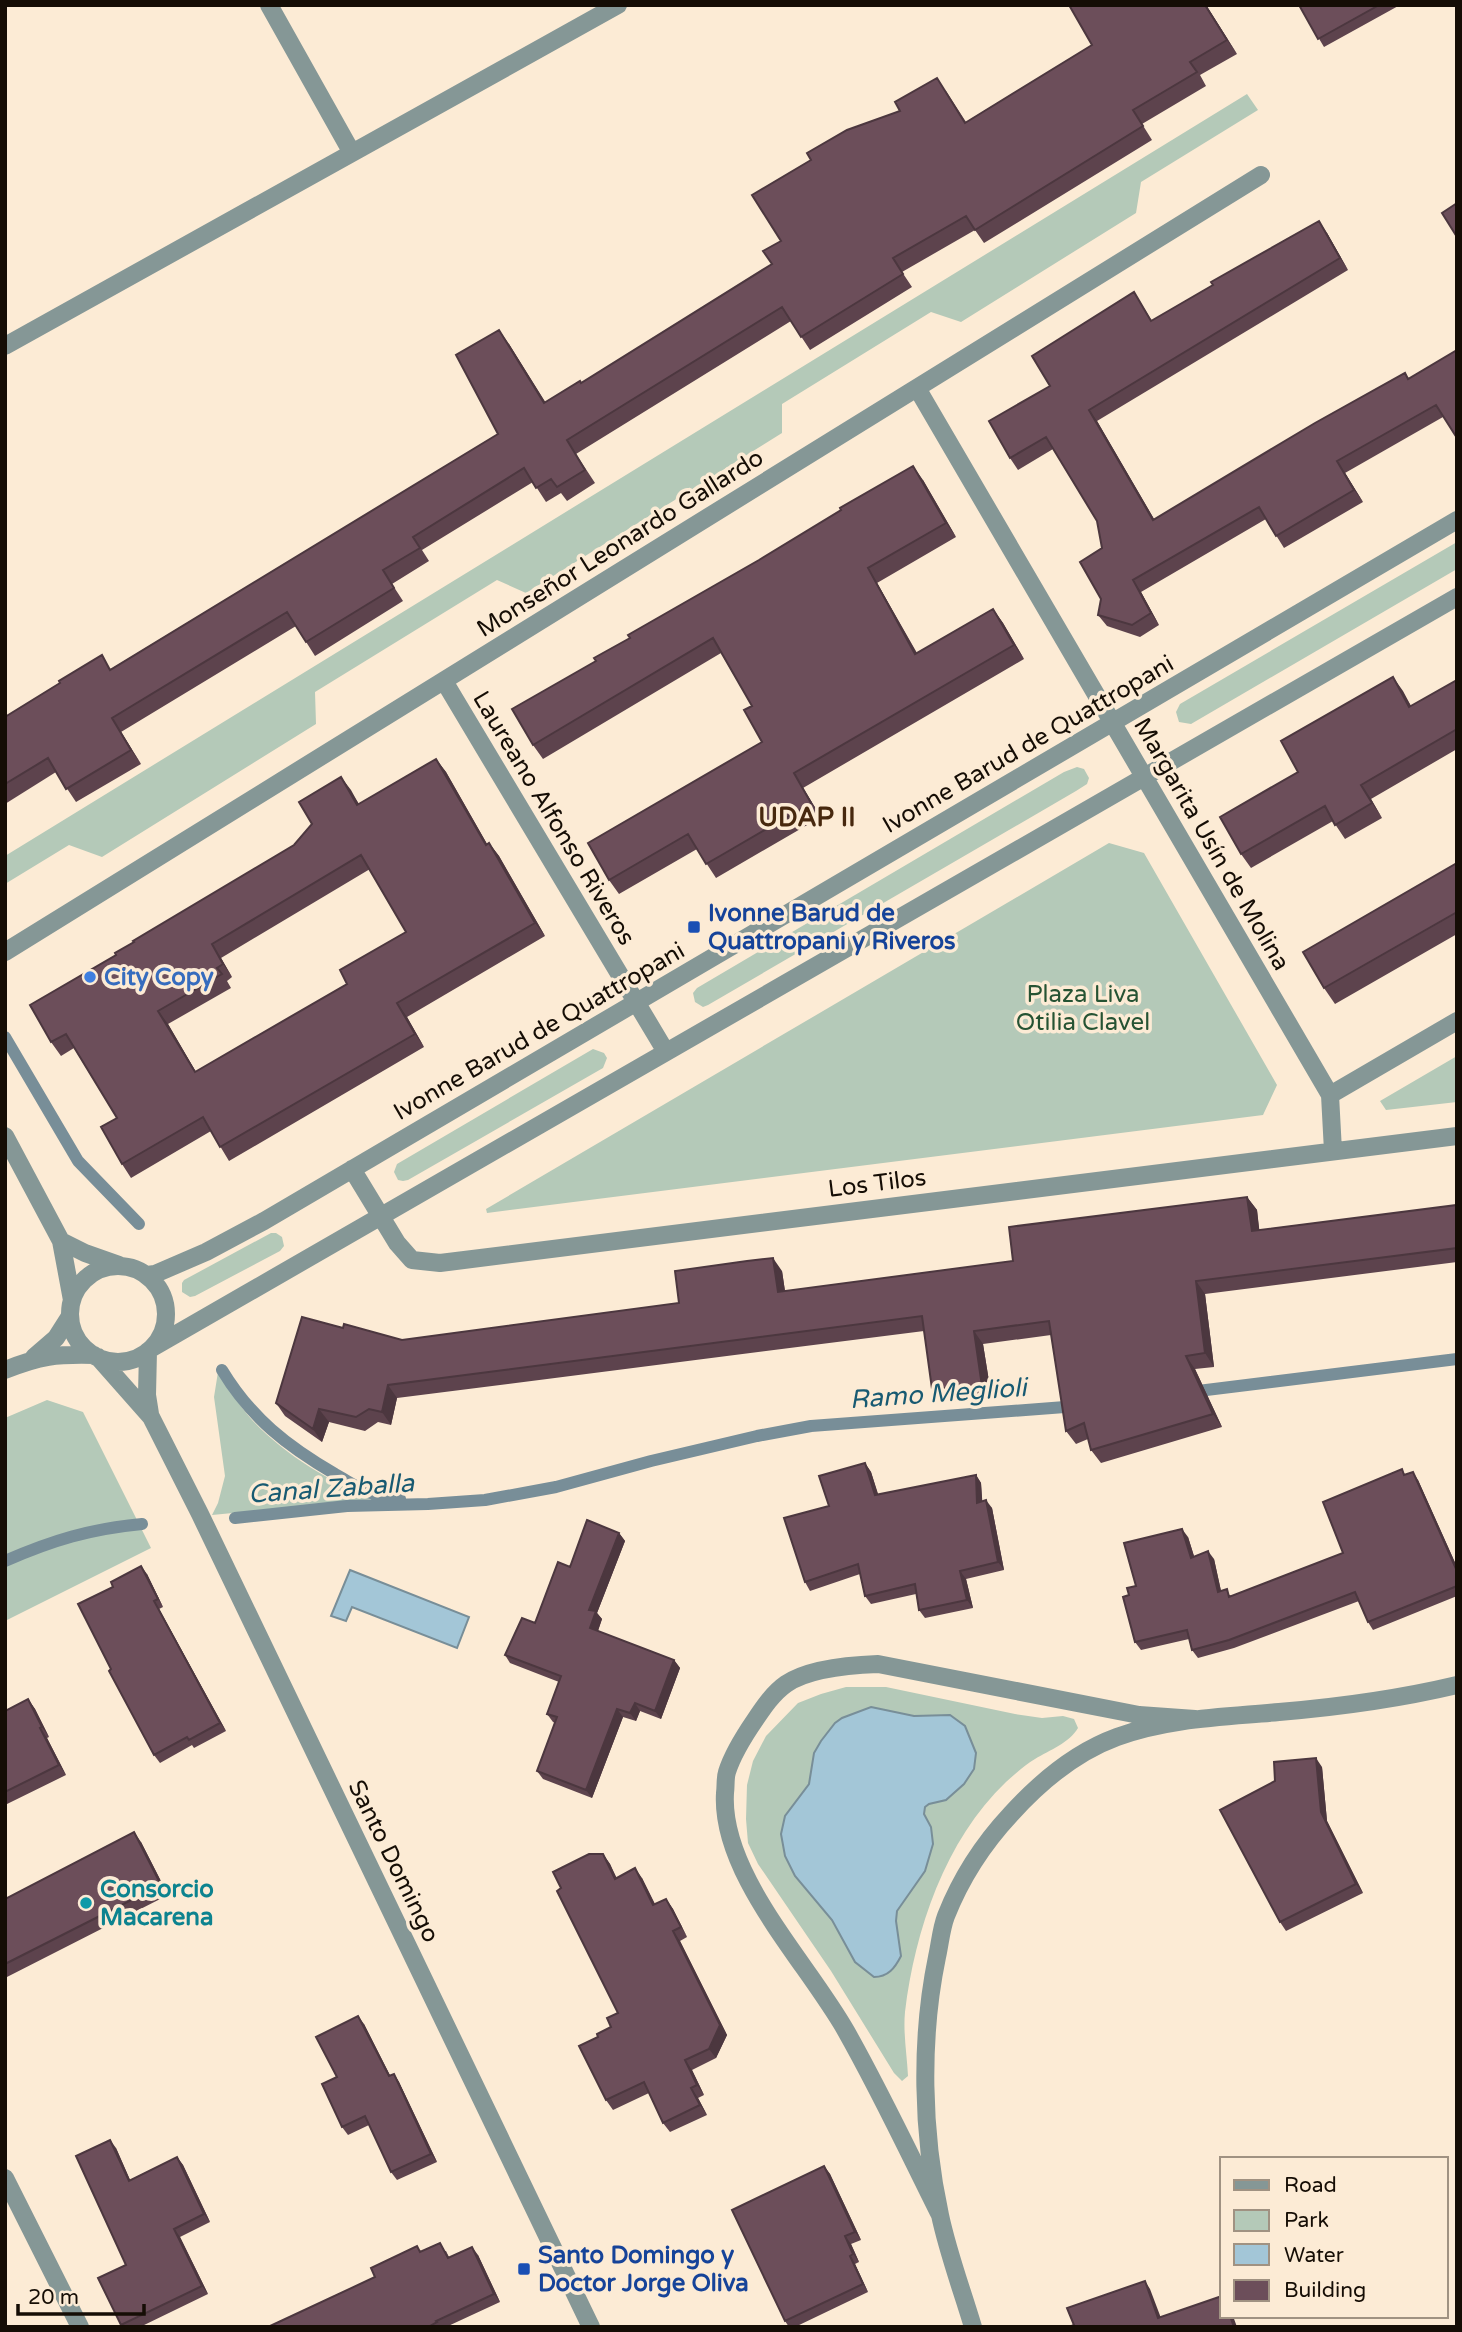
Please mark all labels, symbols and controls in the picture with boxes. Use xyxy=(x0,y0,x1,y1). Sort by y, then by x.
street label: Monseñor Leonardo Gallardo xyxy=(472,443,769,644)
street label: Ivonne Barud de Quattropani xyxy=(878,649,1179,840)
street label: Laureano Alfonso Riveros xyxy=(466,686,641,950)
street label: Margarita Usín de Molina xyxy=(1127,713,1296,976)
district label: UDAP II xyxy=(758,802,856,833)
place label: Ivonne Barud de Quattropani y Riveros xyxy=(708,899,956,956)
marker: Ivonne Barud de Quattropani y Riveros xyxy=(686,919,702,935)
street label: Ivonne Barud de Quattropani xyxy=(389,936,690,1127)
place label: City Copy xyxy=(104,963,214,992)
marker: City Copy xyxy=(82,969,98,985)
park label: Plaza Liva Otilia Clavel xyxy=(1016,980,1150,1037)
street label: Los Tilos xyxy=(826,1163,928,1204)
water label: Ramo Meglioli xyxy=(849,1372,1031,1415)
water label: Canal Zaballa xyxy=(247,1467,416,1510)
street label: Santo Domingo xyxy=(342,1775,445,1947)
place label: Consorcio Macarena xyxy=(100,1875,214,1932)
marker: Consorcio Macarena xyxy=(78,1895,94,1911)
legend xyxy=(1220,2157,1448,2318)
text: Road xyxy=(1284,2173,1337,2198)
text: Park xyxy=(1284,2208,1329,2233)
place label: Santo Domingo y Doctor Jorge Oliva xyxy=(538,2241,749,2298)
text: Water xyxy=(1284,2243,1344,2268)
marker: Santo Domingo y Doctor Jorge Oliva xyxy=(516,2261,532,2277)
scale bar xyxy=(18,2272,144,2316)
text: Building xyxy=(1284,2278,1366,2303)
text: 20 m xyxy=(28,2285,79,2310)

